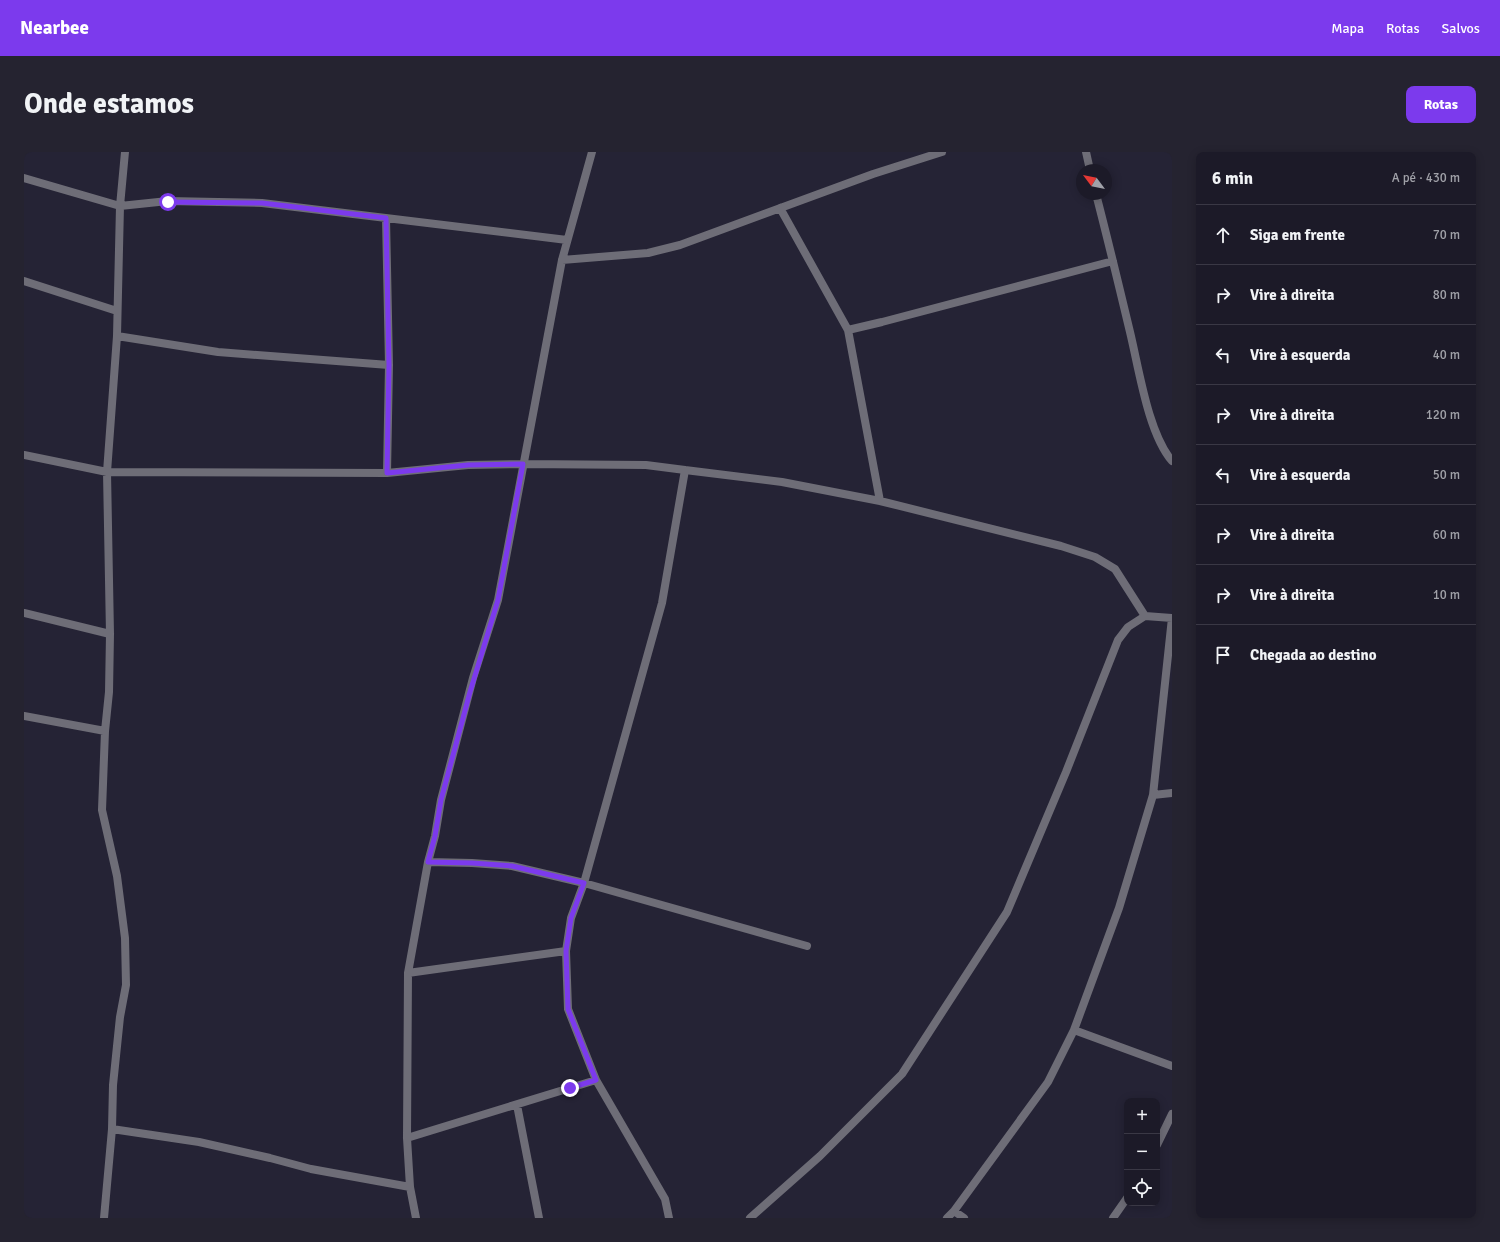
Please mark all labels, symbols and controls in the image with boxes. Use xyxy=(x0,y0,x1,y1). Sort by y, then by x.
text: Nearbee xyxy=(20,16,89,40)
text: Mapa xyxy=(1331,20,1364,37)
text: Rotas xyxy=(1386,20,1420,37)
text: Salvos xyxy=(1442,20,1480,37)
button: Rotas xyxy=(1406,86,1476,123)
text: Onde estamos xyxy=(24,87,194,121)
north arrow xyxy=(1076,164,1112,200)
text: 6 min xyxy=(1212,168,1253,189)
text: A pé · 430 m xyxy=(1392,170,1460,186)
route start xyxy=(159,193,177,211)
icon: ahead xyxy=(1212,224,1234,246)
text: Siga em frente xyxy=(1250,226,1345,244)
text: 70 m xyxy=(1433,227,1460,243)
icon: right xyxy=(1212,284,1234,306)
text: Vire à direita xyxy=(1250,286,1334,304)
text: 80 m xyxy=(1433,287,1460,303)
icon: left xyxy=(1212,344,1234,366)
text: Vire à esquerda xyxy=(1250,346,1350,364)
text: 40 m xyxy=(1433,347,1460,363)
icon: right xyxy=(1212,404,1234,426)
text: Vire à direita xyxy=(1250,406,1334,424)
text: 120 m xyxy=(1426,407,1460,423)
icon: left xyxy=(1212,464,1234,486)
text: Vire à esquerda xyxy=(1250,466,1350,484)
text: 50 m xyxy=(1433,467,1460,483)
icon: right xyxy=(1212,524,1234,546)
text: Vire à direita xyxy=(1250,526,1334,544)
text: 60 m xyxy=(1433,527,1460,543)
icon: right xyxy=(1212,584,1234,606)
text: Vire à direita xyxy=(1250,586,1334,604)
text: 10 m xyxy=(1433,587,1460,603)
icon: arrive xyxy=(1212,644,1234,666)
text: Chegada ao destino xyxy=(1250,646,1377,664)
route end xyxy=(561,1079,579,1097)
map controls xyxy=(1124,1098,1160,1206)
button: + xyxy=(1124,1098,1160,1134)
button: − xyxy=(1124,1134,1160,1170)
button: locate xyxy=(1124,1170,1160,1206)

